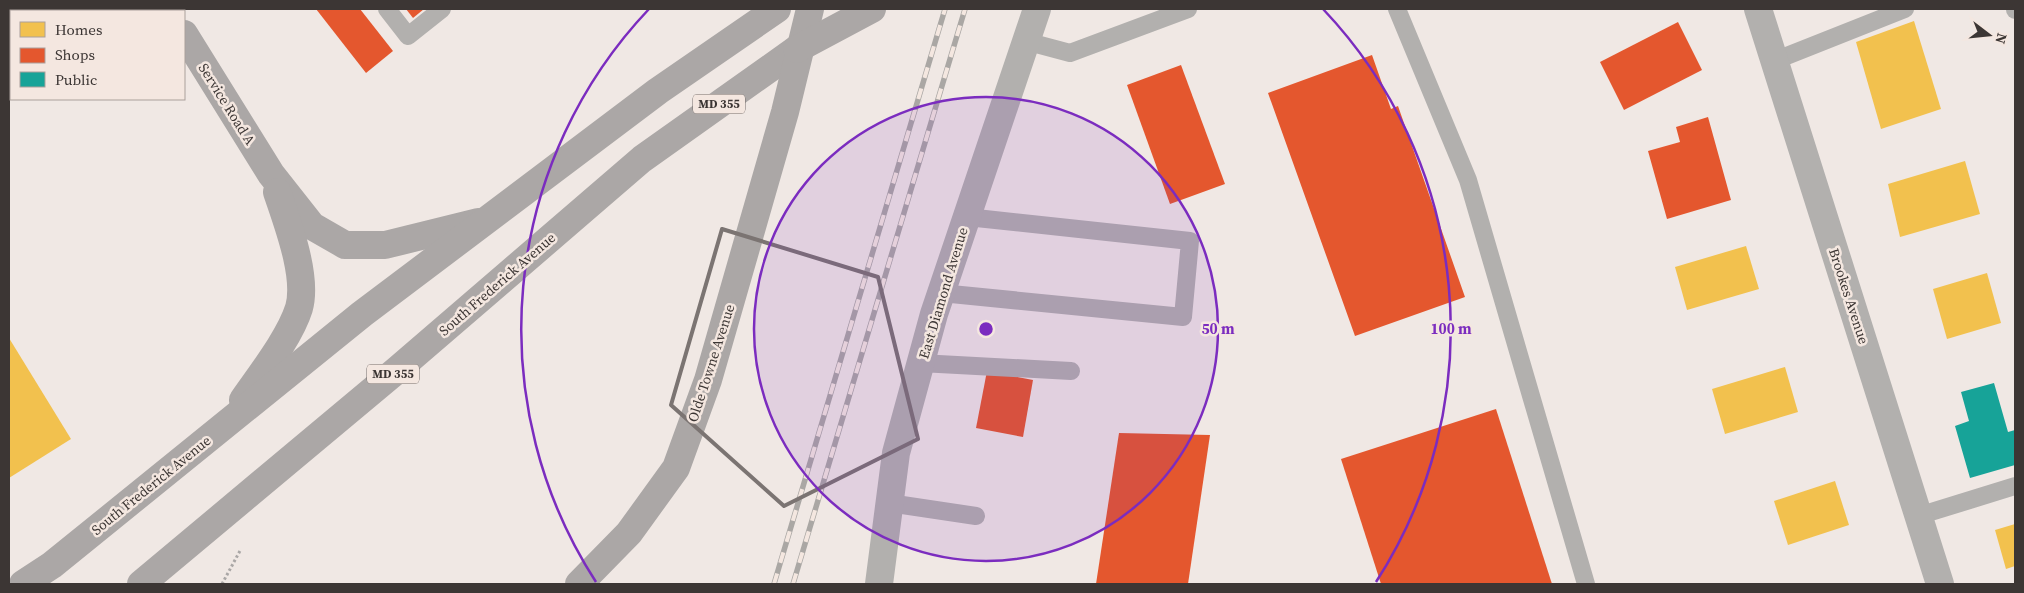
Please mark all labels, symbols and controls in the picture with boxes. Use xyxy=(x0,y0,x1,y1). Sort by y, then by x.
legend xyxy=(10,10,185,100)
north arrow xyxy=(1964,10,2014,60)
text: Homes xyxy=(55,19,102,40)
text: N xyxy=(1990,31,2013,46)
text: Shops xyxy=(55,44,95,65)
street label: Service Road A xyxy=(194,59,261,149)
text: Public xyxy=(55,69,97,90)
road number: MD 355 xyxy=(693,95,745,114)
street label: East Diamond Avenue xyxy=(913,225,973,361)
street label: South Frederick Avenue xyxy=(434,228,560,340)
street label: Brookes Avenue xyxy=(1824,246,1874,346)
street label: Olde Towne Avenue xyxy=(683,301,739,425)
text: 50 m xyxy=(1201,318,1235,339)
text: 100 m xyxy=(1430,318,1472,339)
centre of rings xyxy=(977,320,995,338)
road number: MD 355 xyxy=(367,364,419,384)
street label: South Frederick Avenue xyxy=(87,430,215,540)

